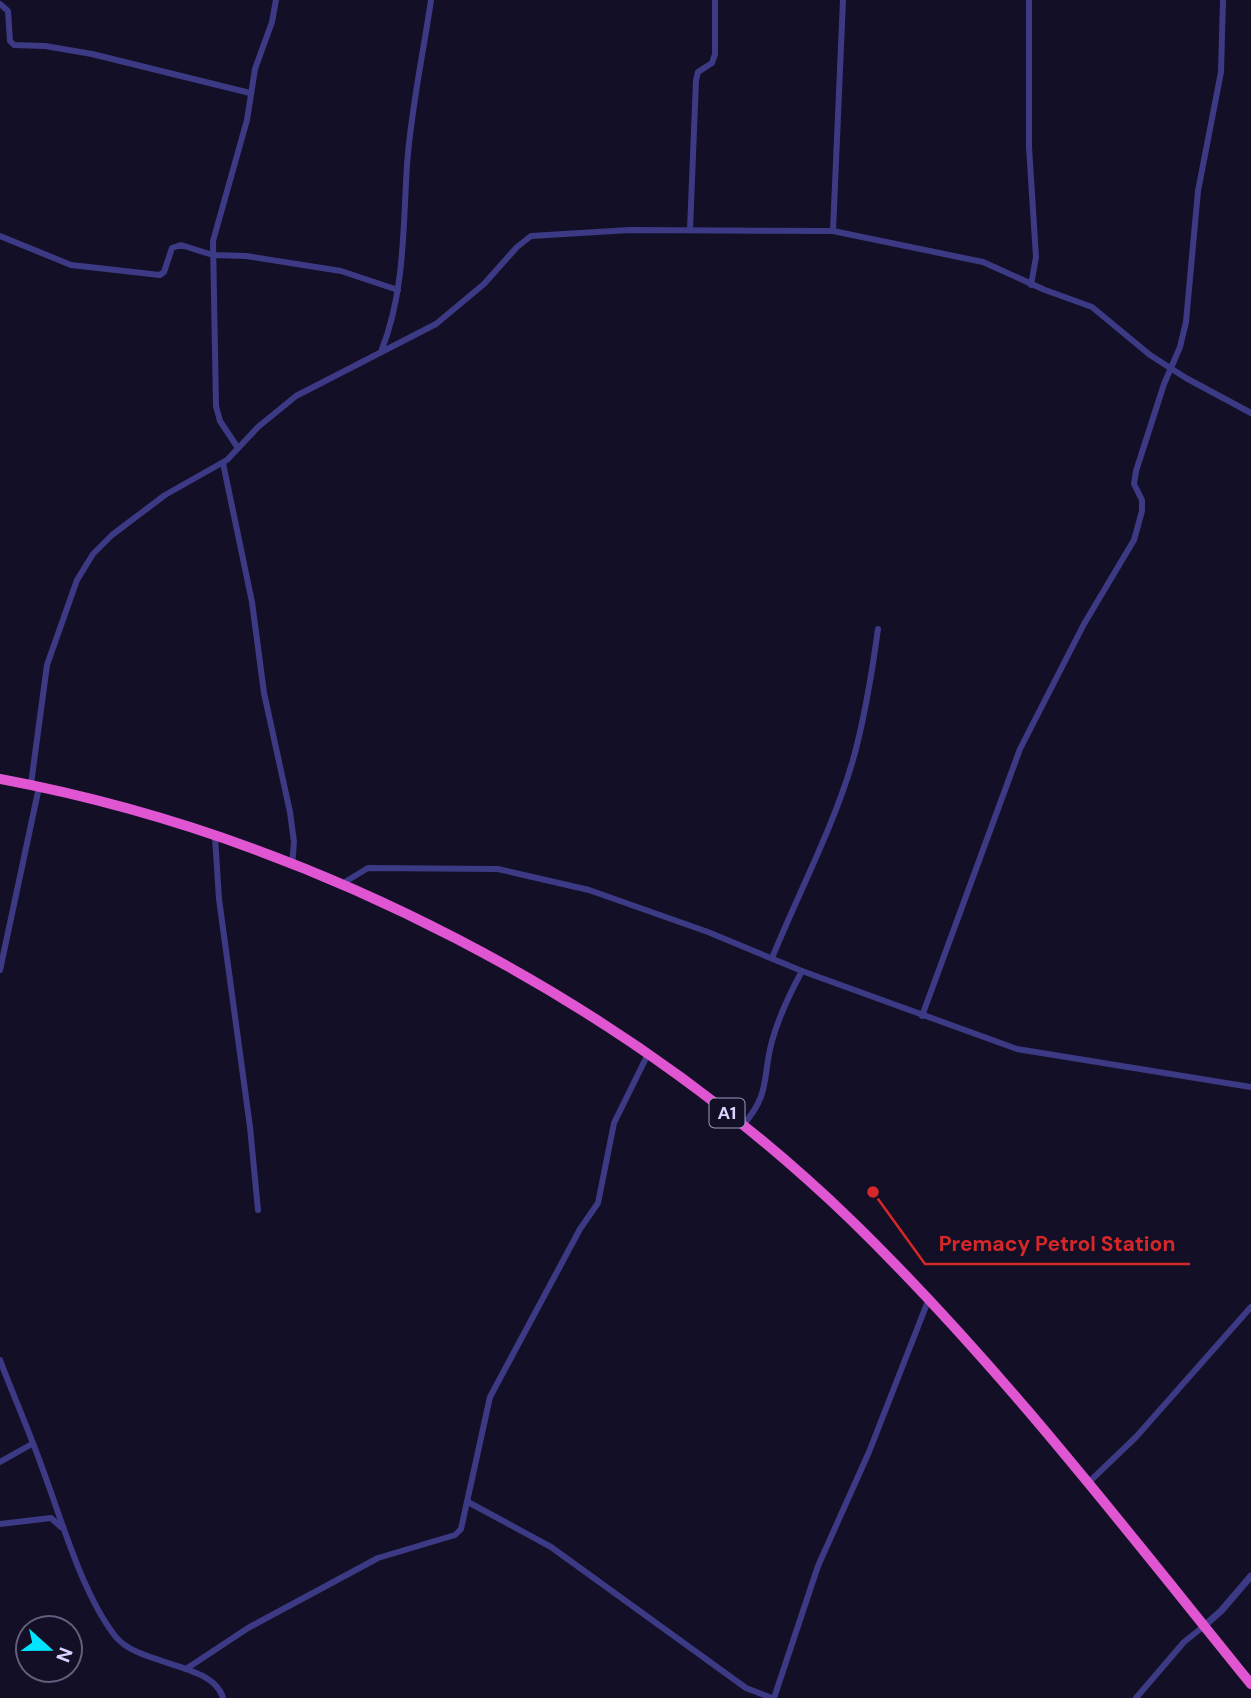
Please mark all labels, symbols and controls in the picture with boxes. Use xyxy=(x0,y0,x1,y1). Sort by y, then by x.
road number: A1 xyxy=(710,1098,744,1128)
callout: Premacy Petrol Station xyxy=(925,1222,1190,1264)
text: Premacy Petrol Station xyxy=(939,1230,1175,1258)
north arrow xyxy=(14,1614,84,1684)
text: N xyxy=(50,1644,79,1666)

